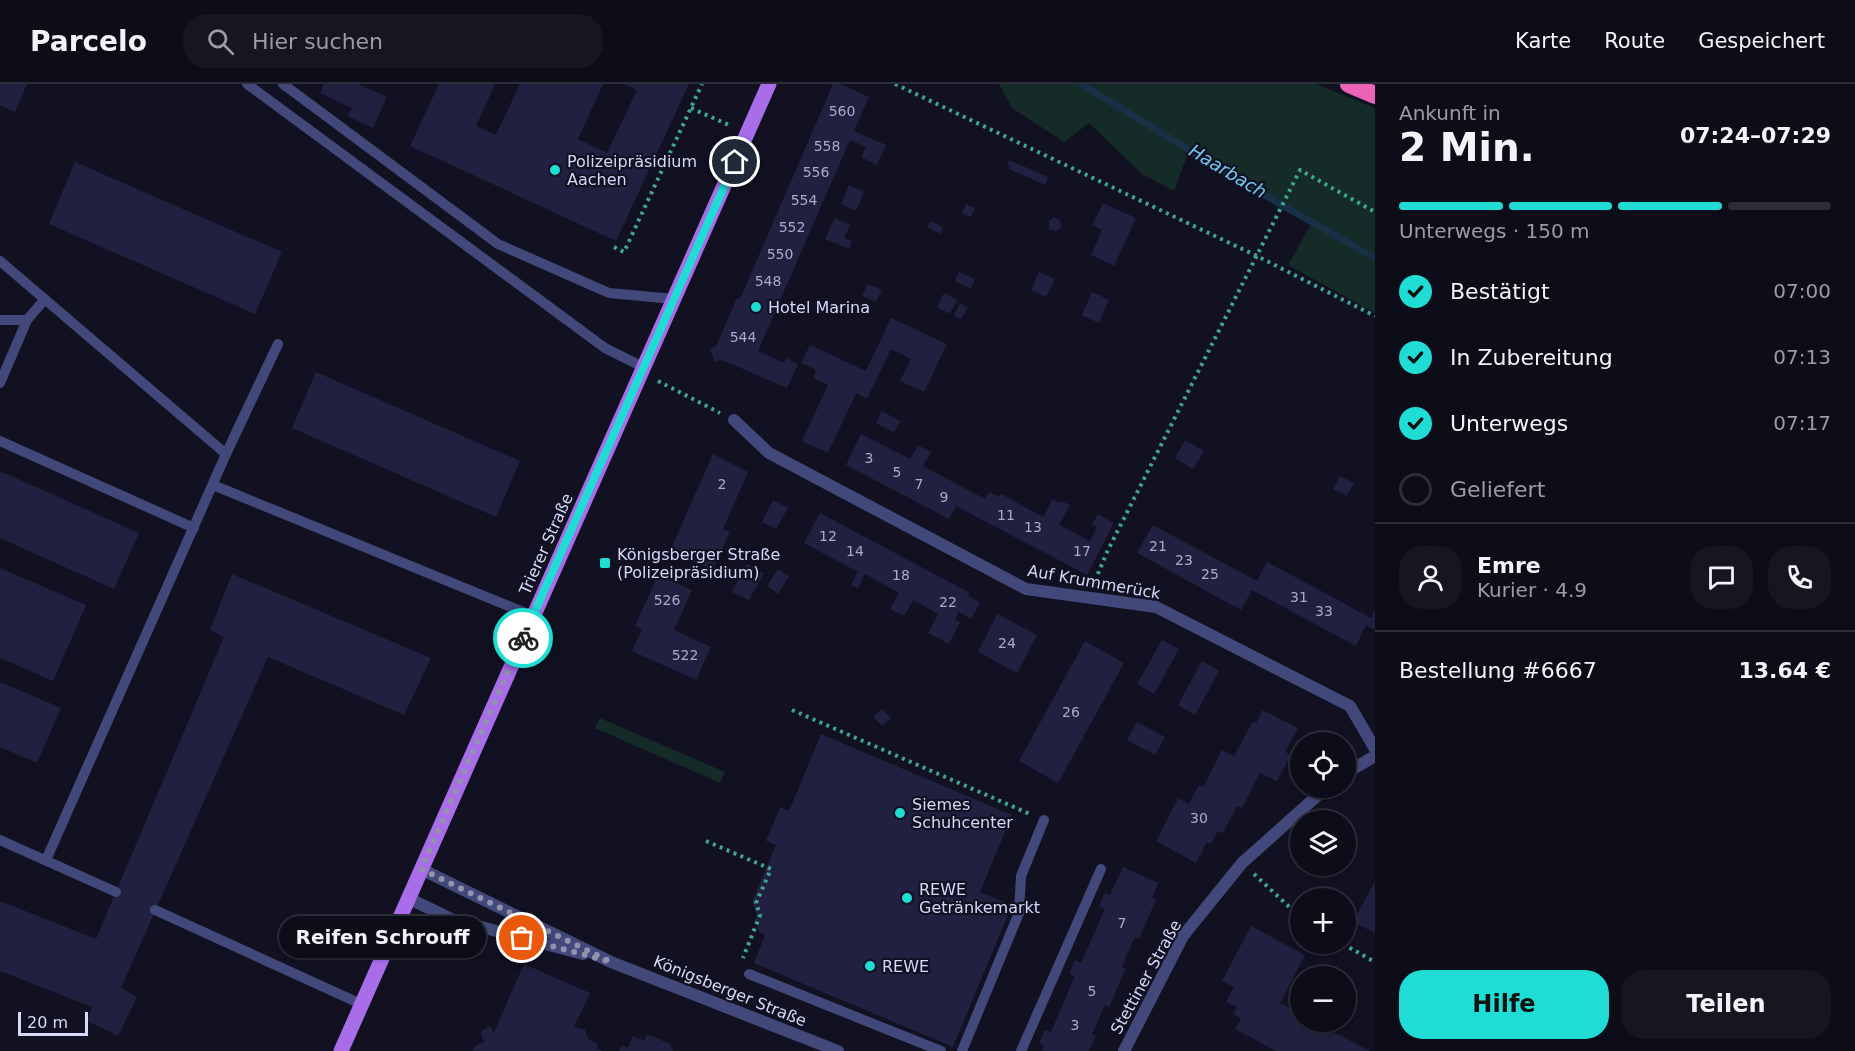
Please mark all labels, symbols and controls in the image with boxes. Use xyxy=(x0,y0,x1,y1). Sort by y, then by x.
search box xyxy=(183,14,603,68)
text: Parcelo xyxy=(30,25,147,58)
icon: search xyxy=(204,25,237,58)
text: Hier suchen xyxy=(252,29,383,54)
text: Karte xyxy=(1515,29,1571,53)
text: Route xyxy=(1604,29,1665,53)
text: Gespeichert xyxy=(1698,29,1825,53)
text: Ankunft in xyxy=(1399,101,1501,125)
house number: 560 xyxy=(829,103,855,119)
text: 07:24–07:29 xyxy=(1680,123,1831,148)
text: 2 Min. xyxy=(1399,125,1534,170)
pin xyxy=(709,136,760,187)
house number: 558 xyxy=(814,138,840,154)
water label: Haarbach xyxy=(1185,140,1271,202)
icon: home xyxy=(718,145,751,178)
place label: Polizeipräsidium Aachen xyxy=(567,152,697,189)
marker: Polizeipräsidium Aachen xyxy=(548,163,562,177)
house number: 556 xyxy=(803,164,829,180)
house number: 554 xyxy=(791,192,817,208)
house number: 552 xyxy=(779,219,805,235)
text: Unterwegs · 150 m xyxy=(1399,219,1590,243)
house number: 550 xyxy=(767,246,793,262)
house number: 548 xyxy=(755,273,781,289)
icon: check xyxy=(1399,275,1432,308)
text: Bestätigt xyxy=(1450,279,1550,304)
text: 07:00 xyxy=(1773,279,1831,303)
place label: Hotel Marina xyxy=(768,298,870,317)
marker: Hotel Marina xyxy=(749,300,763,314)
house number: 544 xyxy=(730,329,756,345)
icon: check xyxy=(1399,341,1432,374)
text: In Zubereitung xyxy=(1450,345,1613,370)
text: 07:13 xyxy=(1773,345,1831,369)
icon: check xyxy=(1399,407,1432,440)
text: Unterwegs xyxy=(1450,411,1568,436)
text: 07:17 xyxy=(1773,411,1831,435)
house number: 3 xyxy=(865,450,873,466)
house number: 5 xyxy=(893,464,901,480)
house number: 2 xyxy=(718,476,726,492)
house number: 7 xyxy=(915,476,923,492)
text: Geliefert xyxy=(1450,477,1545,502)
house number: 9 xyxy=(940,489,948,505)
street label: Trierer Straße xyxy=(515,490,577,598)
house number: 11 xyxy=(997,507,1015,523)
house number: 13 xyxy=(1024,519,1042,535)
house number: 12 xyxy=(819,528,837,544)
house number: 21 xyxy=(1149,538,1167,554)
house number: 14 xyxy=(846,543,864,559)
house number: 17 xyxy=(1073,543,1091,559)
place label: Königsberger Straße (Polizeipräsidium) xyxy=(617,545,780,582)
button: person xyxy=(1399,546,1462,609)
button: chat xyxy=(1690,546,1753,609)
button: phone xyxy=(1768,546,1831,609)
house number: 23 xyxy=(1175,552,1193,568)
text: Emre xyxy=(1477,553,1541,578)
marker: Königsberger Straße (Polizeipräsidium) xyxy=(598,556,612,570)
street label: Auf Krummerück xyxy=(1026,561,1163,603)
house number: 25 xyxy=(1201,566,1219,582)
house number: 18 xyxy=(892,567,910,583)
text: Kurier · 4.9 xyxy=(1477,578,1587,602)
house number: 31 xyxy=(1290,589,1308,605)
house number: 526 xyxy=(654,592,680,608)
house number: 22 xyxy=(939,594,957,610)
house number: 33 xyxy=(1315,603,1333,619)
courier xyxy=(493,608,553,668)
icon: bike xyxy=(507,622,540,655)
house number: 24 xyxy=(998,635,1016,651)
house number: 522 xyxy=(672,647,698,663)
text: Bestellung #6667 xyxy=(1399,658,1597,683)
text: 13.64 € xyxy=(1738,658,1831,683)
house number: 26 xyxy=(1062,704,1080,720)
map controls xyxy=(1290,732,1356,1032)
button: locate xyxy=(1290,732,1356,798)
place label: Siemes Schuhcenter xyxy=(912,795,1013,832)
marker: Siemes Schuhcenter xyxy=(893,806,907,820)
house number: 30 xyxy=(1190,810,1208,826)
button: layers xyxy=(1290,810,1356,876)
place label: REWE Getränkemarkt xyxy=(919,880,1040,917)
button: + xyxy=(1290,888,1356,954)
marker: REWE Getränkemarkt xyxy=(900,891,914,905)
pin xyxy=(496,912,547,963)
house number: 7 xyxy=(1118,915,1126,931)
callout: Reifen Schrouff xyxy=(279,917,486,959)
street label: Stettiner Straße xyxy=(1107,917,1185,1037)
icon: bag xyxy=(505,921,538,954)
text: Reifen Schrouff xyxy=(296,925,469,949)
street label: Königsberger Straße xyxy=(651,952,809,1030)
place label: REWE xyxy=(882,957,929,976)
marker: REWE xyxy=(863,959,877,973)
button: − xyxy=(1290,966,1356,1032)
button: Hilfe xyxy=(1399,970,1609,1039)
button: Teilen xyxy=(1621,970,1831,1039)
house number: 5 xyxy=(1088,983,1096,999)
scale bar xyxy=(18,1009,88,1036)
text: 20 m xyxy=(27,1013,68,1032)
house number: 3 xyxy=(1071,1017,1079,1033)

